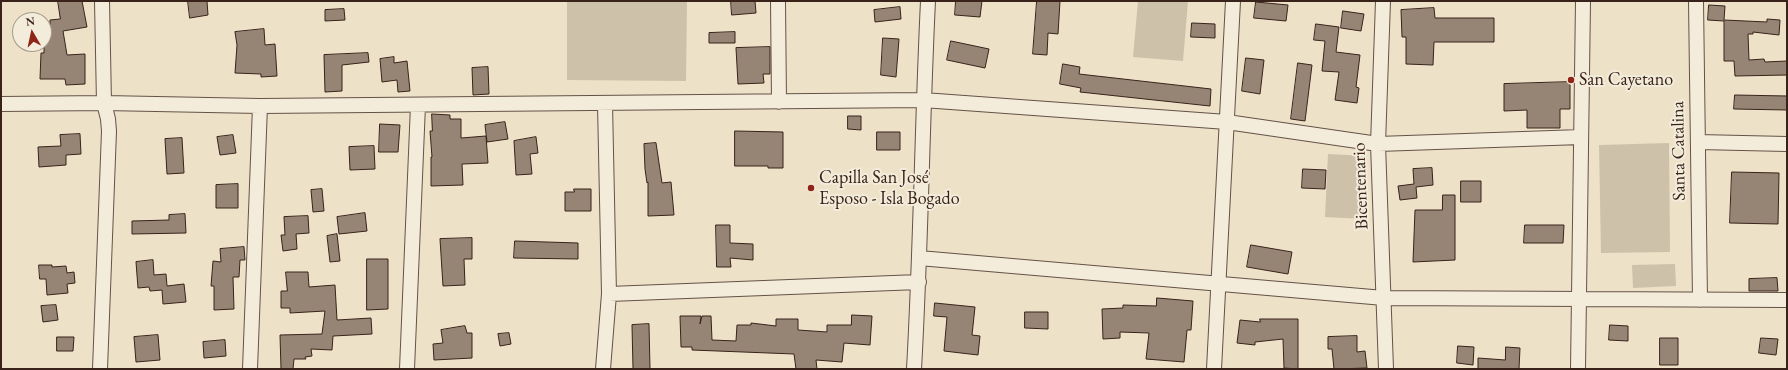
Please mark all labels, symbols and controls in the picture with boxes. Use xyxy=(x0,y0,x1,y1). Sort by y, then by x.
north arrow xyxy=(12,12,52,52)
text: N xyxy=(25,14,36,29)
place label: San Cayetano xyxy=(1579,69,1673,91)
marker: San Cayetano xyxy=(1566,75,1576,85)
street label: Santa Catalina xyxy=(1667,101,1691,201)
street label: Bicentenario xyxy=(1349,142,1373,230)
place label: Capilla San José Esposo - Isla Bogado xyxy=(819,167,960,210)
marker: Capilla San José Esposo - Isla Bogado xyxy=(806,183,816,193)

